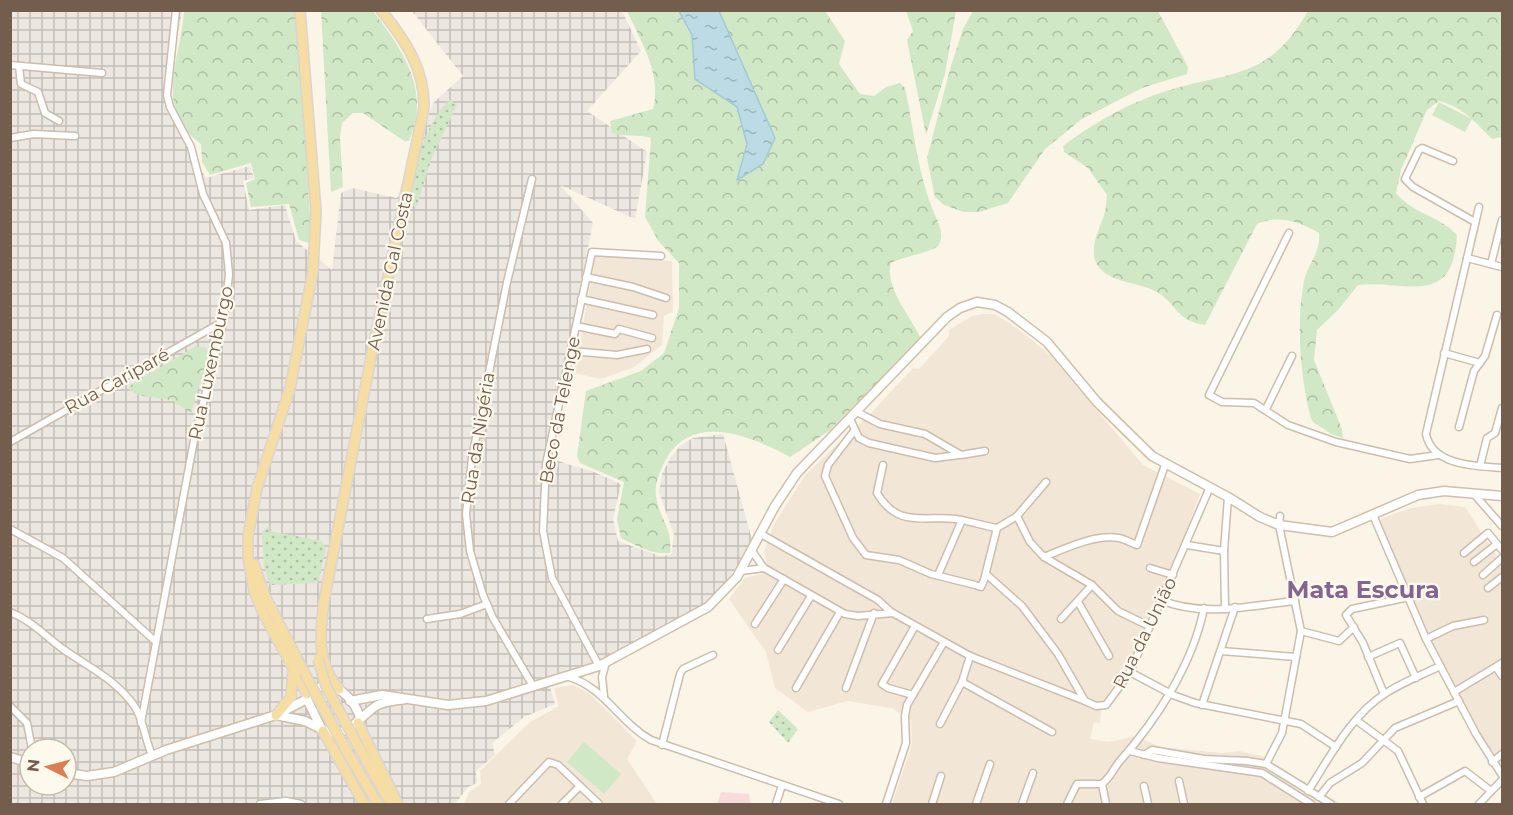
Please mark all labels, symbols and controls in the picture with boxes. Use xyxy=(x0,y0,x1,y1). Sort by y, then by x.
street label: Avenida Gal Costa xyxy=(362,190,418,352)
street label: Rua Luxemburgo xyxy=(184,284,238,442)
street label: Beco da Telenge xyxy=(535,335,585,485)
street label: Rua Cariparé xyxy=(61,343,173,419)
street label: Rua da Nigéria xyxy=(457,370,499,506)
street label: Rua da União xyxy=(1109,574,1181,692)
district label: Mata Escura xyxy=(1287,575,1439,604)
north arrow xyxy=(18,737,78,797)
text: N xyxy=(23,758,44,773)

